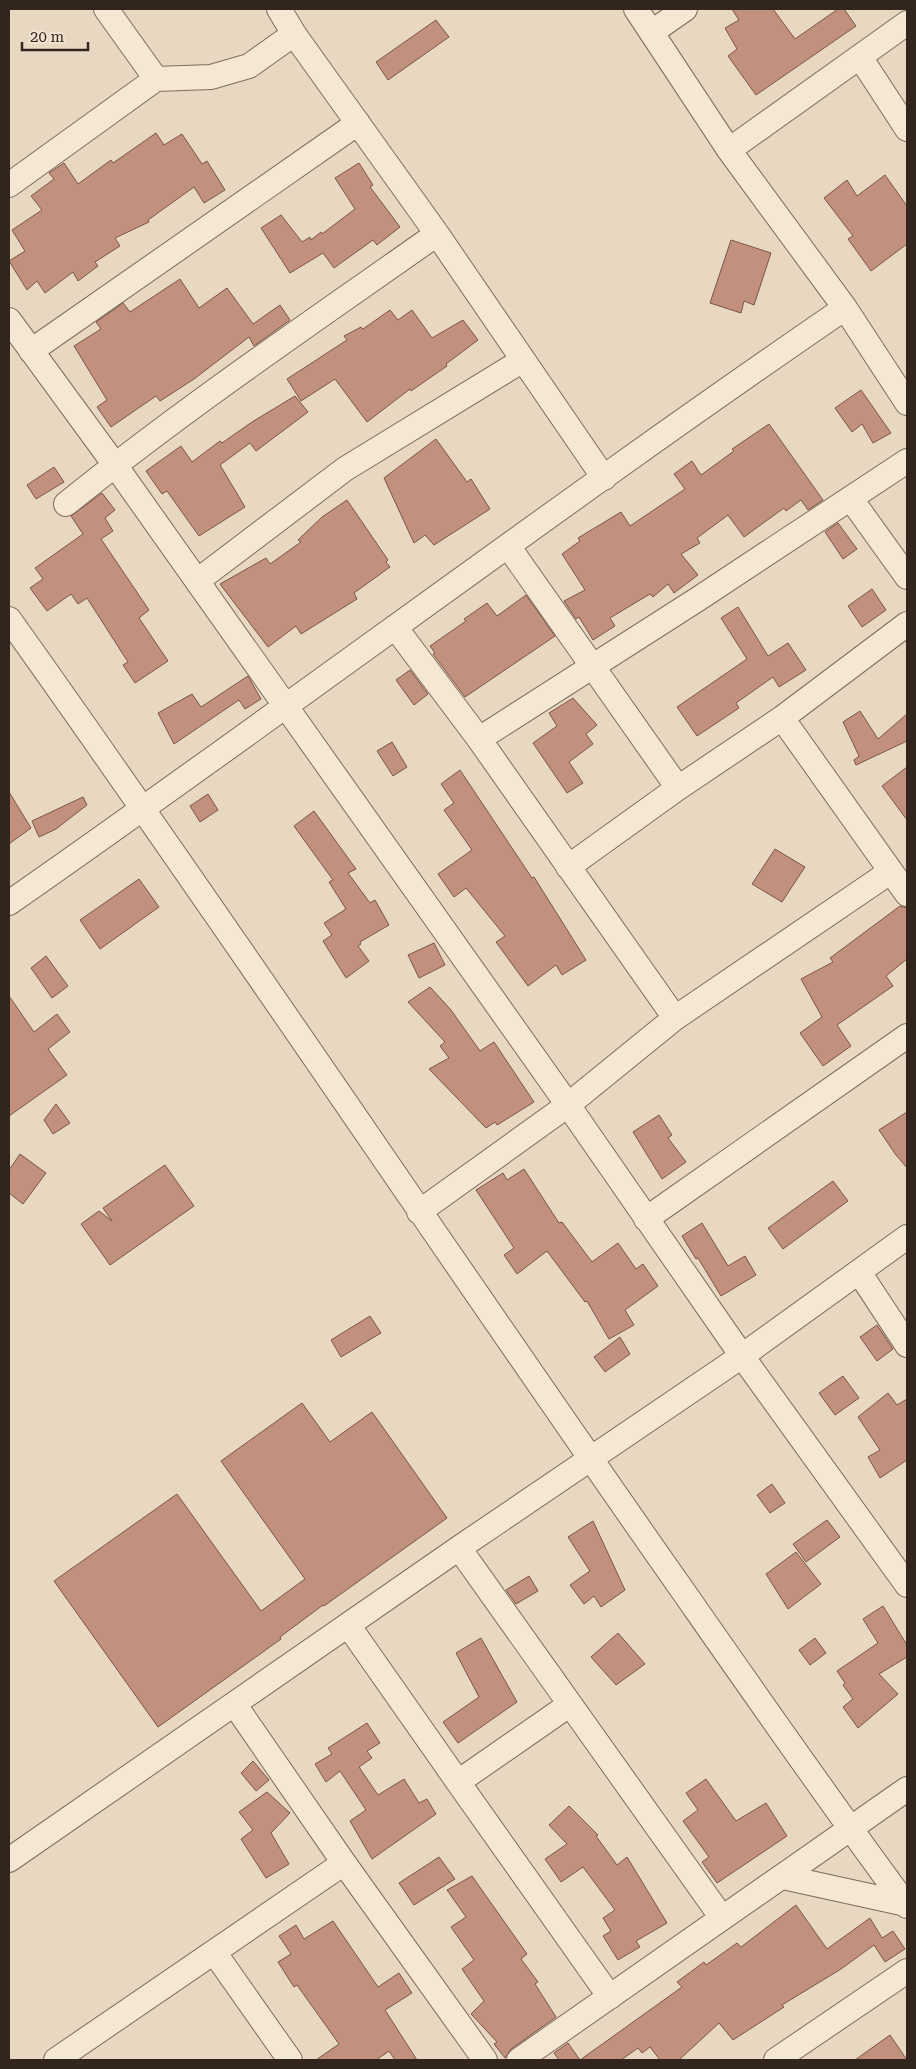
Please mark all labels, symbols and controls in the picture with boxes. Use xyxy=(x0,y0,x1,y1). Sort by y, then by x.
scale bar xyxy=(22,20,89,52)
text: 20 m xyxy=(30,28,65,46)

